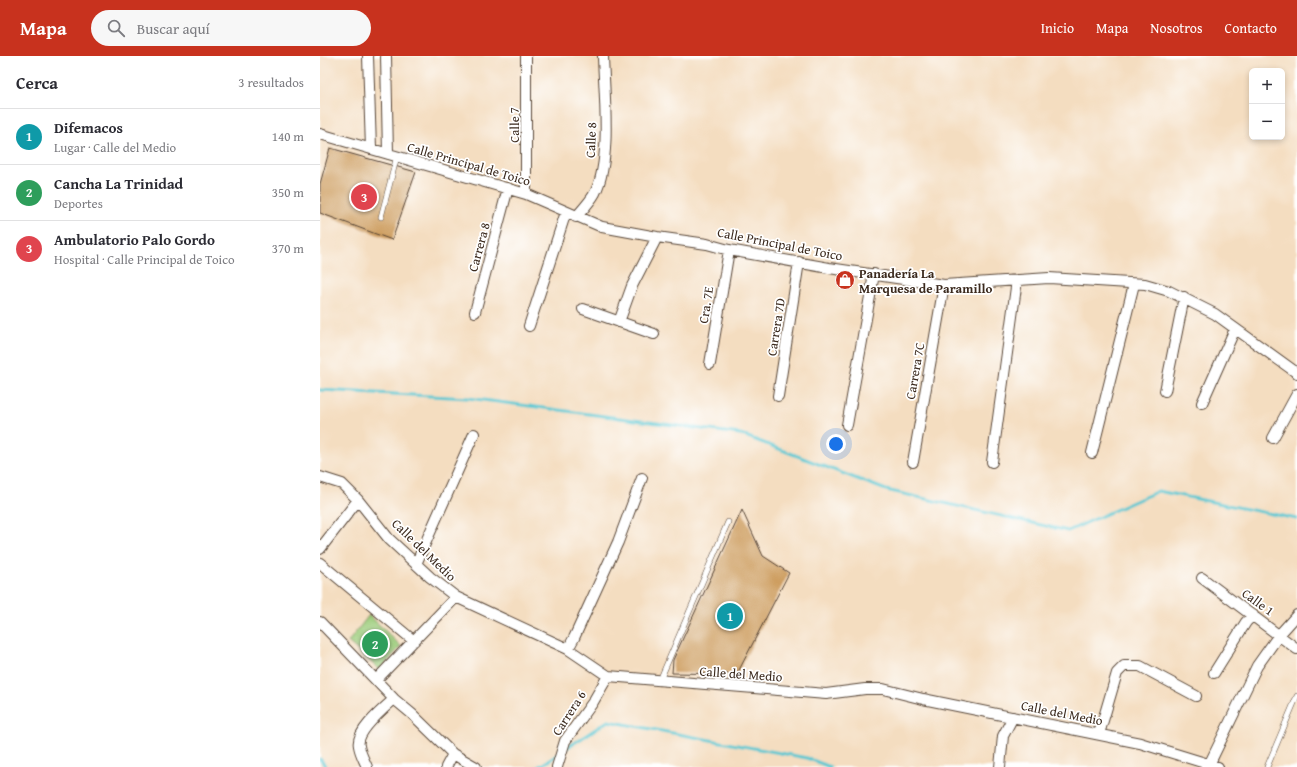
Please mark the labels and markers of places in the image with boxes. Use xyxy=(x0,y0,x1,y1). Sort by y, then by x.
pin: 3 xyxy=(351,182,377,212)
place label: Panadería La Marquesa de Paramillo xyxy=(859,264,993,298)
shop icon: Panadería La Marquesa de Paramillo xyxy=(834,269,856,291)
pin: 1 xyxy=(717,601,743,631)
pin: 2 xyxy=(362,629,388,659)

